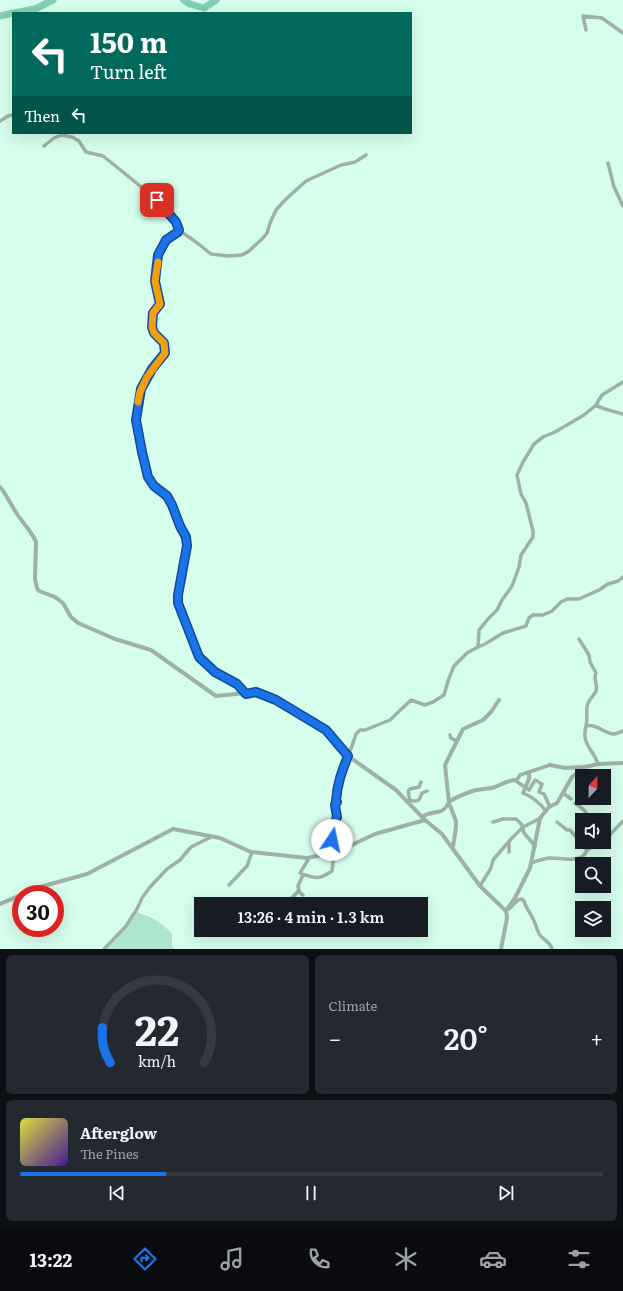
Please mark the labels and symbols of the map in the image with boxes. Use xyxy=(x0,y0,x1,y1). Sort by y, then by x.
pin xyxy=(140,183,174,217)
north arrow xyxy=(575,769,611,805)
position arrow xyxy=(311,819,353,861)
speed limit sign: 30 xyxy=(12,885,64,937)

